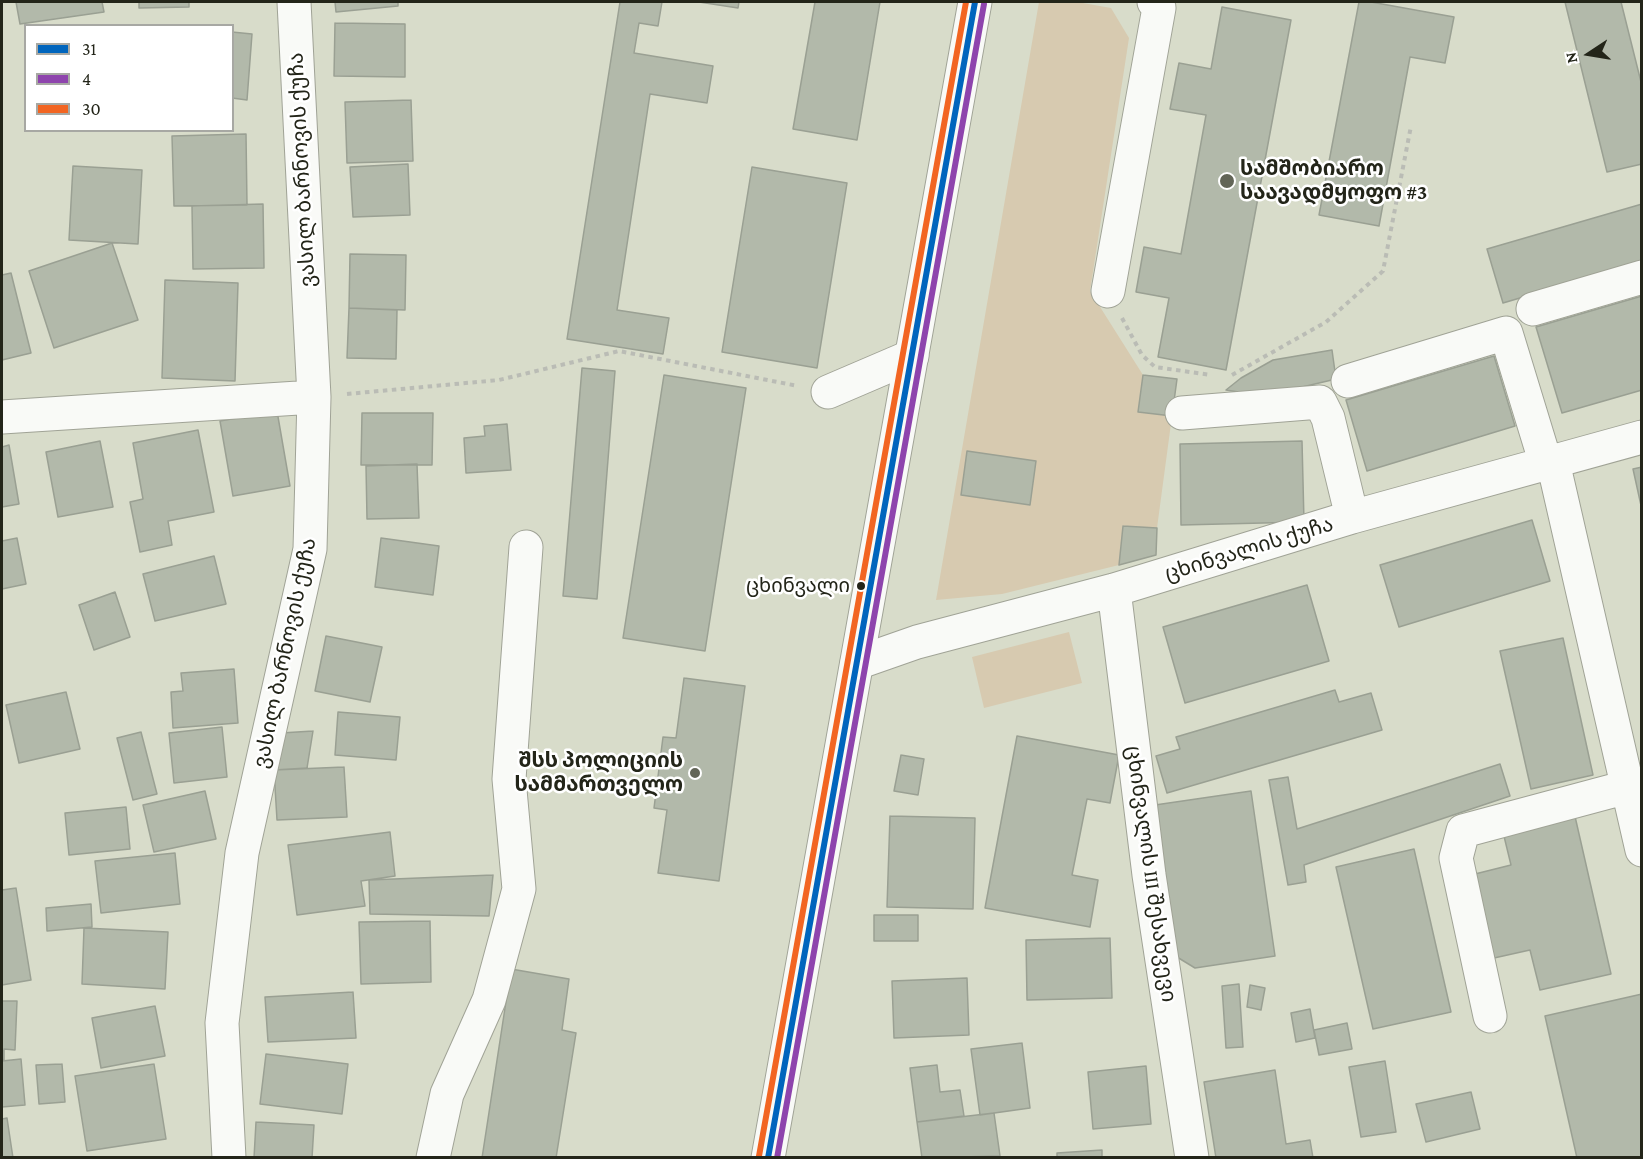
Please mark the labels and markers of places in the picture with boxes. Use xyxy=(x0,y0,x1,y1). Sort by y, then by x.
place label: სამშობიარო საავადმყოფო #3 xyxy=(1240,156,1427,206)
marker: სამშობიარო საავადმყოფო #3 xyxy=(1218,172,1236,190)
place label: ცხინვალი xyxy=(746,574,850,598)
marker: ცხინვალი xyxy=(855,580,867,592)
place label: შსს პოლიციის სამმართველო xyxy=(515,748,683,798)
marker: შსს პოლიციის სამმართველო xyxy=(688,766,702,780)

